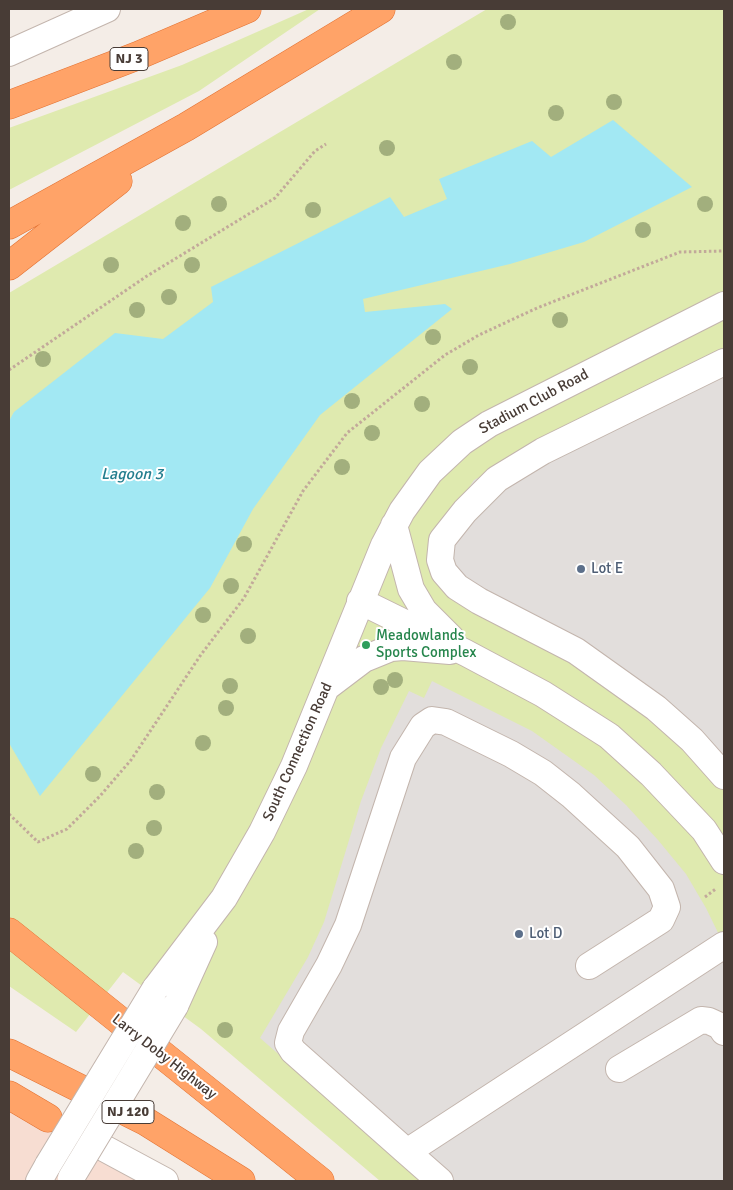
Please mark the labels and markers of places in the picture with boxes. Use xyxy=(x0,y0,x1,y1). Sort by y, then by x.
place label: Lot E xyxy=(591,560,623,578)
marker: Lot E xyxy=(575,563,587,575)
place label: Meadowlands Sports Complex xyxy=(376,627,476,662)
marker: Meadowlands Sports Complex xyxy=(360,639,372,651)
place label: Lot D xyxy=(529,925,562,943)
marker: Lot D xyxy=(513,928,525,940)

